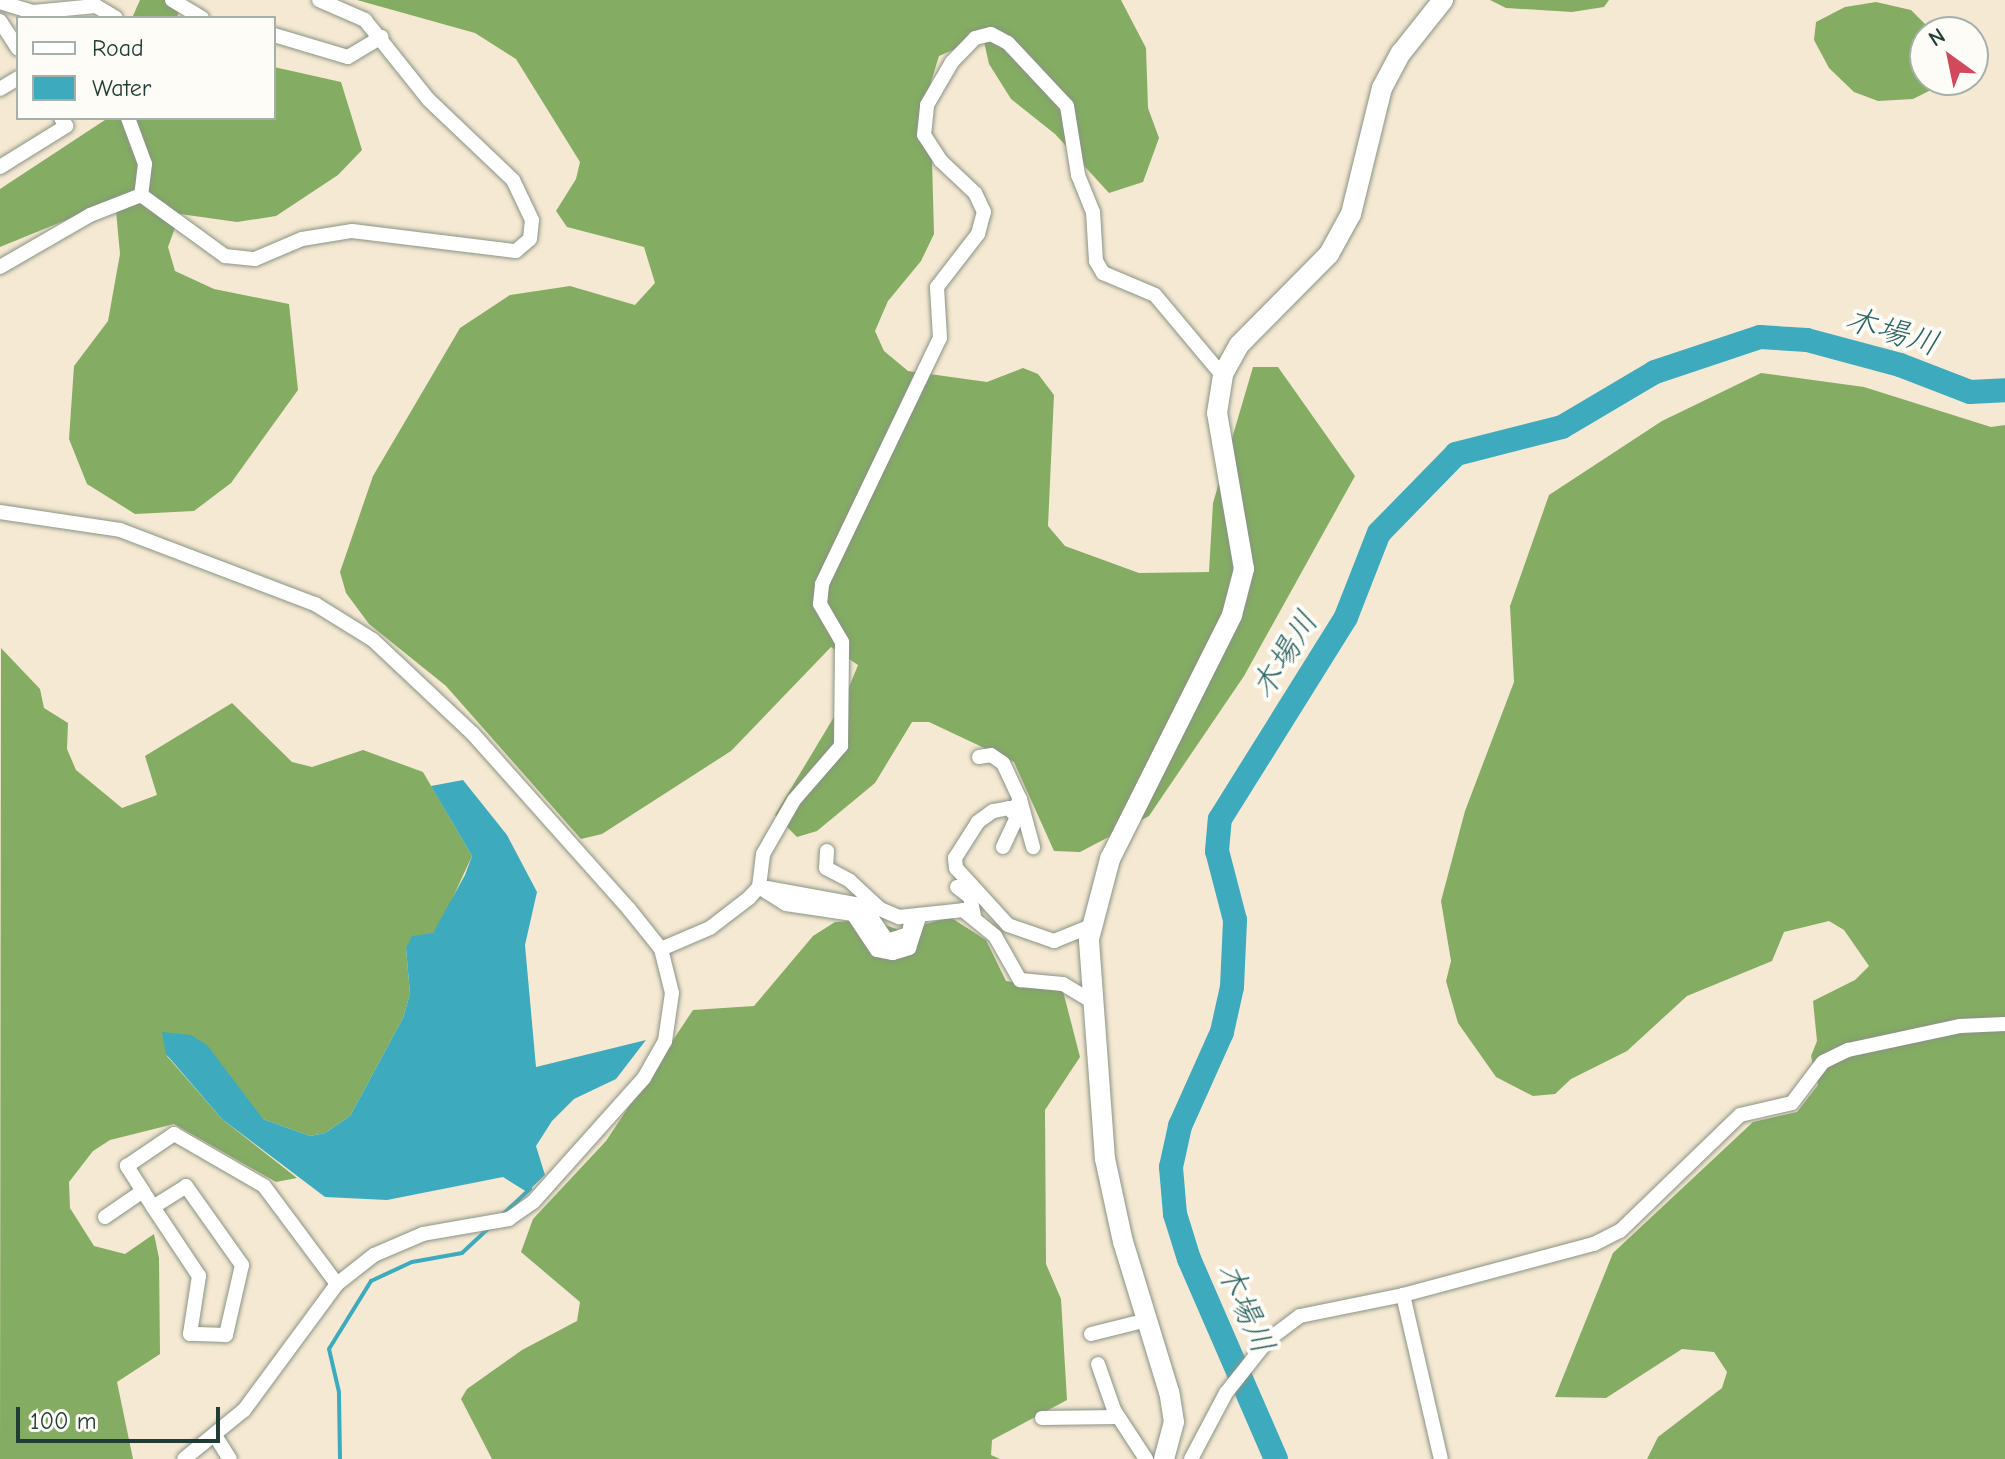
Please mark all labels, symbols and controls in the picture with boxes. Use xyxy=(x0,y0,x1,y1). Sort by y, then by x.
legend xyxy=(16,16,276,120)
north arrow xyxy=(1909,16,1989,96)
text: N xyxy=(1924,23,1950,52)
text: Road xyxy=(92,34,144,62)
text: Water xyxy=(92,74,151,102)
water label: 木場川 xyxy=(1840,300,1944,364)
water label: 木場川 xyxy=(1243,604,1327,706)
water label: 木場川 xyxy=(1208,1256,1282,1360)
scale bar xyxy=(20,1391,224,1441)
text: 100 m xyxy=(30,1407,97,1435)

